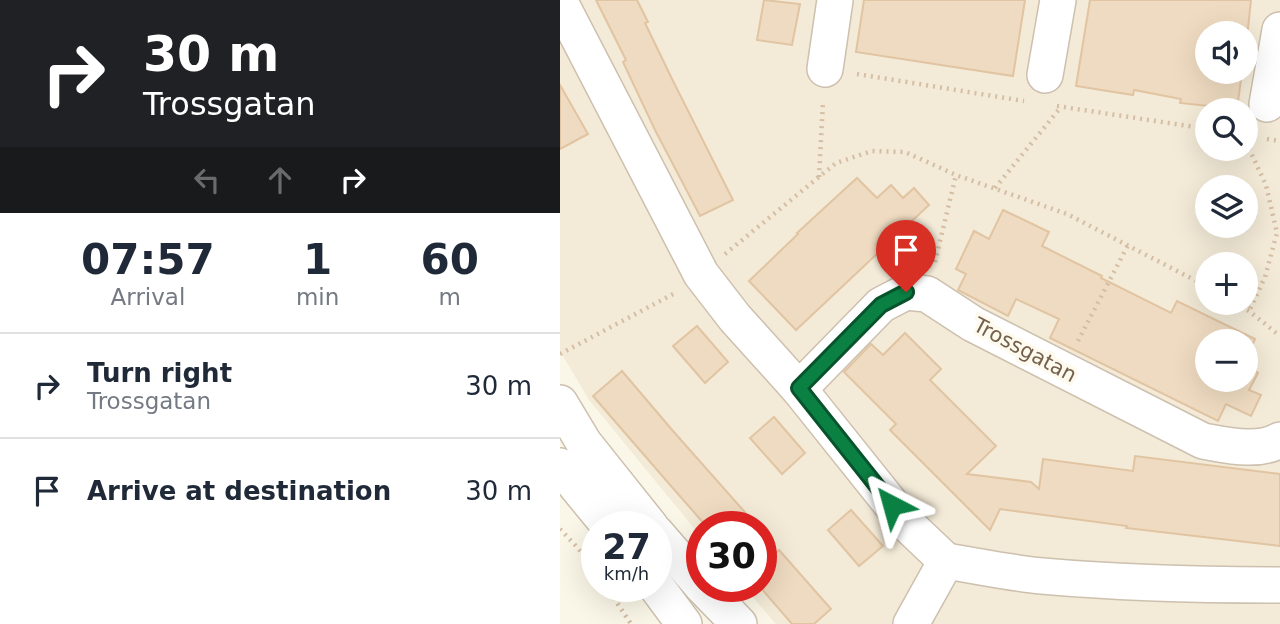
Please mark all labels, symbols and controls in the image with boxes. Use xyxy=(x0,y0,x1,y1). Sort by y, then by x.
map controls xyxy=(1195,21,1258,392)
button: sound xyxy=(1195,21,1258,84)
text: 30 m xyxy=(143,26,279,83)
icon: right xyxy=(28,28,119,119)
text: Trossgatan xyxy=(143,85,316,123)
button: search xyxy=(1195,98,1258,161)
icon: left xyxy=(188,161,226,199)
icon: ahead xyxy=(261,161,299,199)
icon: right xyxy=(334,161,372,199)
button: layers xyxy=(1195,175,1258,238)
pin xyxy=(876,220,936,292)
icon: arrive xyxy=(887,231,925,269)
text: 07:57 xyxy=(81,235,215,284)
text: 1 xyxy=(303,235,332,284)
text: 60 xyxy=(420,235,479,284)
button: + xyxy=(1195,252,1258,315)
text: Arrival xyxy=(111,284,185,310)
text: min xyxy=(296,284,339,310)
text: m xyxy=(438,284,461,310)
street label: Trossgatan xyxy=(968,312,1081,387)
button: − xyxy=(1195,329,1258,392)
text: Turn right xyxy=(87,358,232,388)
icon: right xyxy=(28,367,66,405)
text: 30 m xyxy=(465,371,532,401)
text: Trossgatan xyxy=(87,388,211,414)
position arrow xyxy=(855,468,929,542)
icon: arrive xyxy=(28,472,66,510)
text: Arrive at destination xyxy=(87,476,391,506)
text: 30 m xyxy=(465,476,532,506)
speed limit sign: 30 xyxy=(686,511,777,602)
text: 27 xyxy=(602,527,651,567)
text: km/h xyxy=(604,563,649,584)

